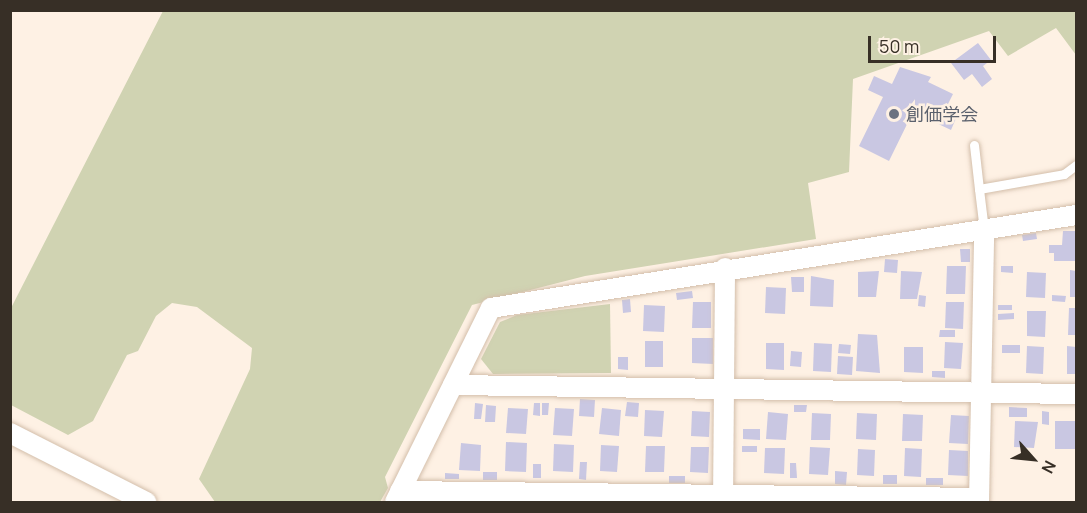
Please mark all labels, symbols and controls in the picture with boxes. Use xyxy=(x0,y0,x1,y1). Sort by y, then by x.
scale bar xyxy=(871,24,998,62)
text: 50 m xyxy=(879,34,919,58)
place label: 創価学会 xyxy=(906,103,978,125)
marker: 創価学会 xyxy=(887,107,901,121)
north arrow xyxy=(1003,429,1063,489)
text: N xyxy=(1037,457,1061,477)

